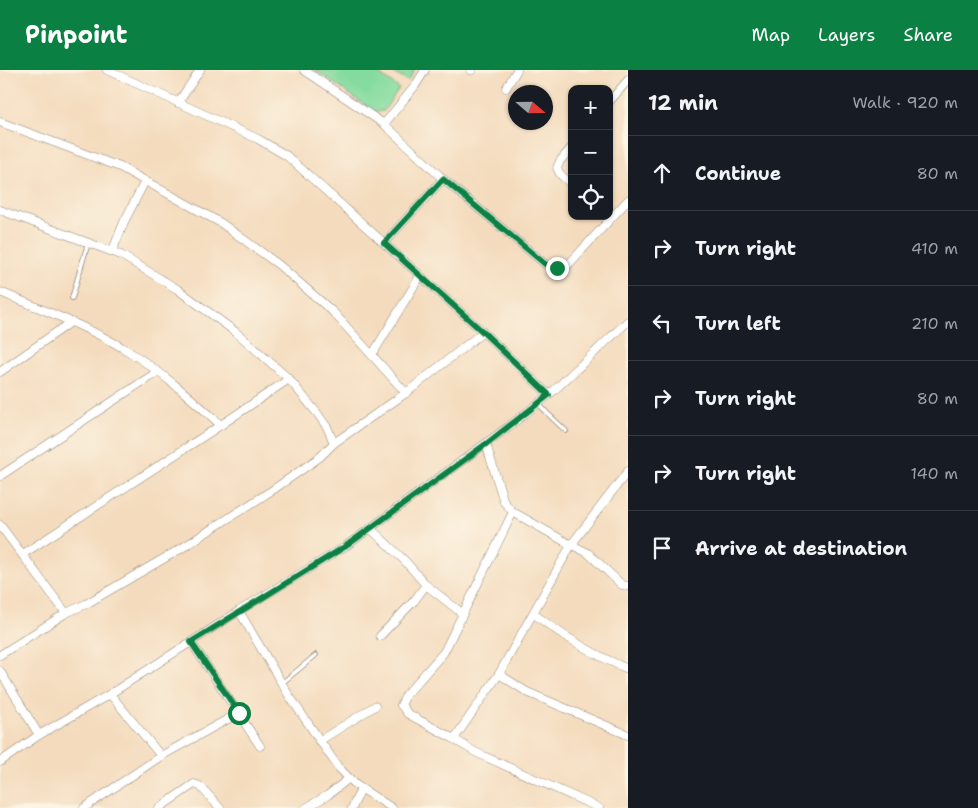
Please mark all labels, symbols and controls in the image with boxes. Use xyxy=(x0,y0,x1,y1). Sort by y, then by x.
text: Pinpoint xyxy=(25,19,127,51)
text: Map xyxy=(752,23,790,47)
text: Layers xyxy=(818,23,875,47)
text: Share xyxy=(903,23,953,47)
north arrow xyxy=(508,85,553,130)
map controls xyxy=(568,85,613,220)
button: + xyxy=(568,85,613,130)
text: 12 min xyxy=(648,89,718,117)
text: Walk · 920 m xyxy=(852,92,958,113)
button: − xyxy=(568,130,613,175)
icon: ahead xyxy=(648,159,676,187)
text: Continue xyxy=(695,161,781,186)
text: 80 m xyxy=(917,163,958,184)
button: locate xyxy=(568,175,613,220)
icon: right xyxy=(648,234,676,262)
text: Turn right xyxy=(695,236,796,261)
text: 410 m xyxy=(911,238,958,259)
route end xyxy=(546,257,569,280)
icon: left xyxy=(648,309,676,337)
text: Turn left xyxy=(695,311,781,336)
text: 210 m xyxy=(911,313,958,334)
icon: right xyxy=(648,384,676,412)
text: Turn right xyxy=(695,386,796,411)
text: 80 m xyxy=(917,388,958,409)
icon: right xyxy=(648,459,676,487)
text: Turn right xyxy=(695,461,796,486)
text: 140 m xyxy=(911,463,958,484)
icon: arrive xyxy=(648,534,676,562)
text: Arrive at destination xyxy=(695,536,907,561)
route start xyxy=(228,702,251,725)

